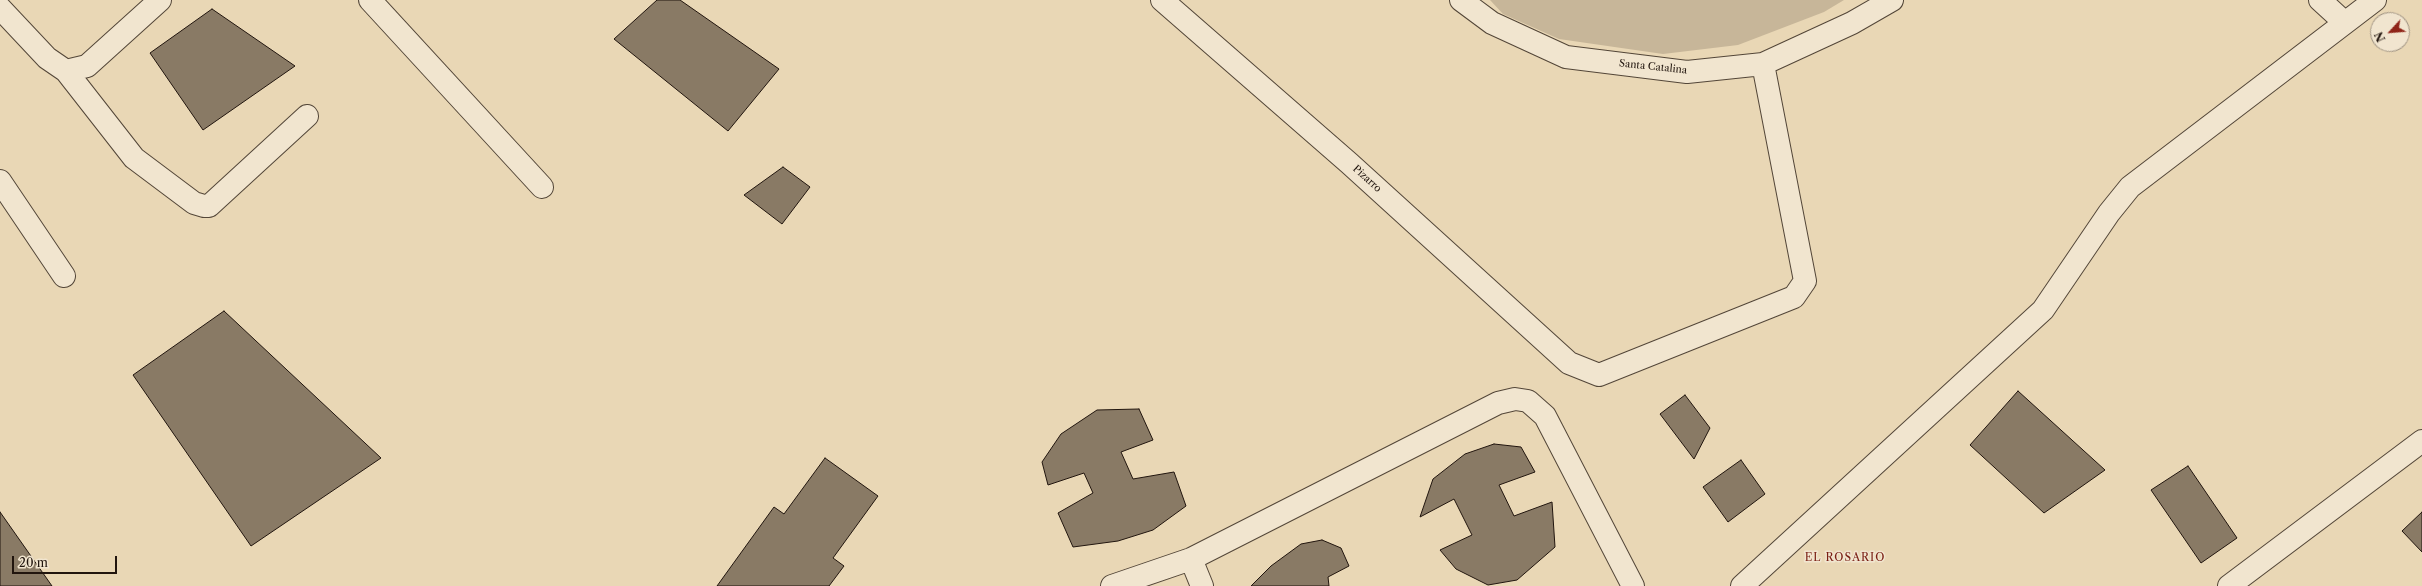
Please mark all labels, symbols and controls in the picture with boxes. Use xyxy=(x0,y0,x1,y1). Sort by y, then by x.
north arrow xyxy=(2370,12,2410,52)
text: N xyxy=(2372,29,2389,44)
street label: Santa Catalina xyxy=(1618,57,1688,77)
street label: Pizarro xyxy=(1350,163,1384,195)
scale bar xyxy=(14,548,119,574)
district label: EL ROSARIO xyxy=(1805,551,1885,565)
text: 20 m xyxy=(19,555,48,570)

